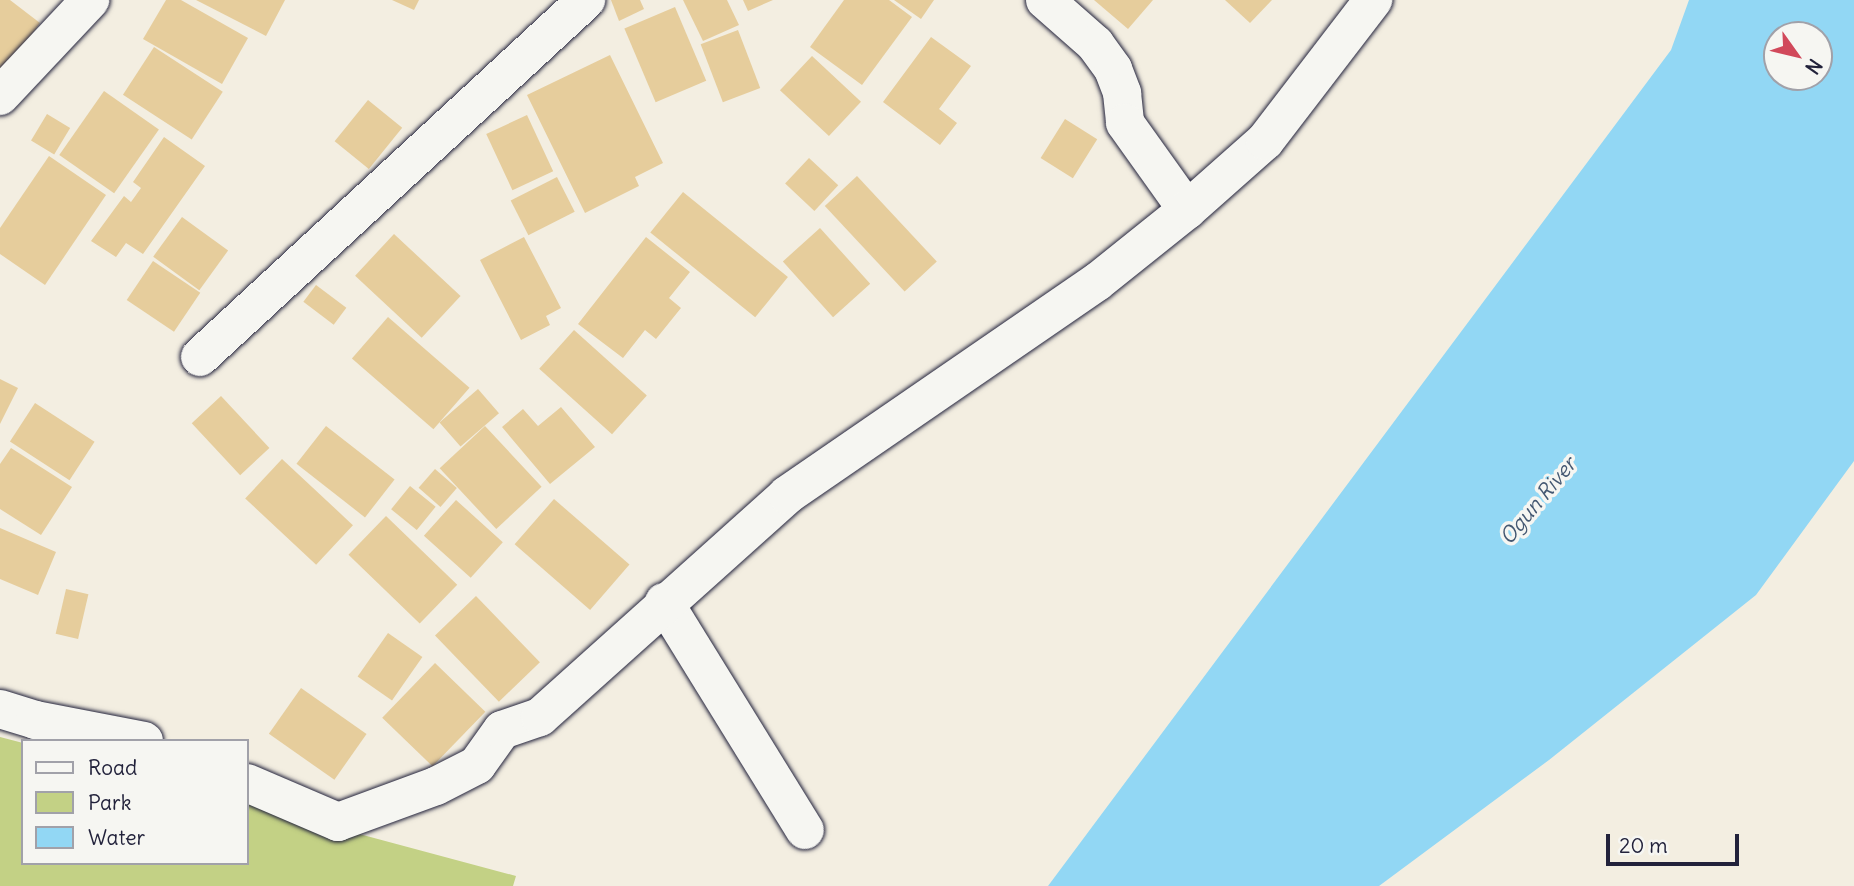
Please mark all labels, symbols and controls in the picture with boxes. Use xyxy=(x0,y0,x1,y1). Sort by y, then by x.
north arrow xyxy=(1763,21,1833,91)
text: N xyxy=(1800,54,1827,79)
water label: Ogun River xyxy=(1494,452,1582,550)
legend xyxy=(21,739,248,865)
text: Road xyxy=(88,754,137,781)
text: Park xyxy=(88,789,131,816)
scale bar xyxy=(1609,820,1742,864)
text: Water xyxy=(88,824,145,851)
text: 20 m xyxy=(1619,832,1668,859)

